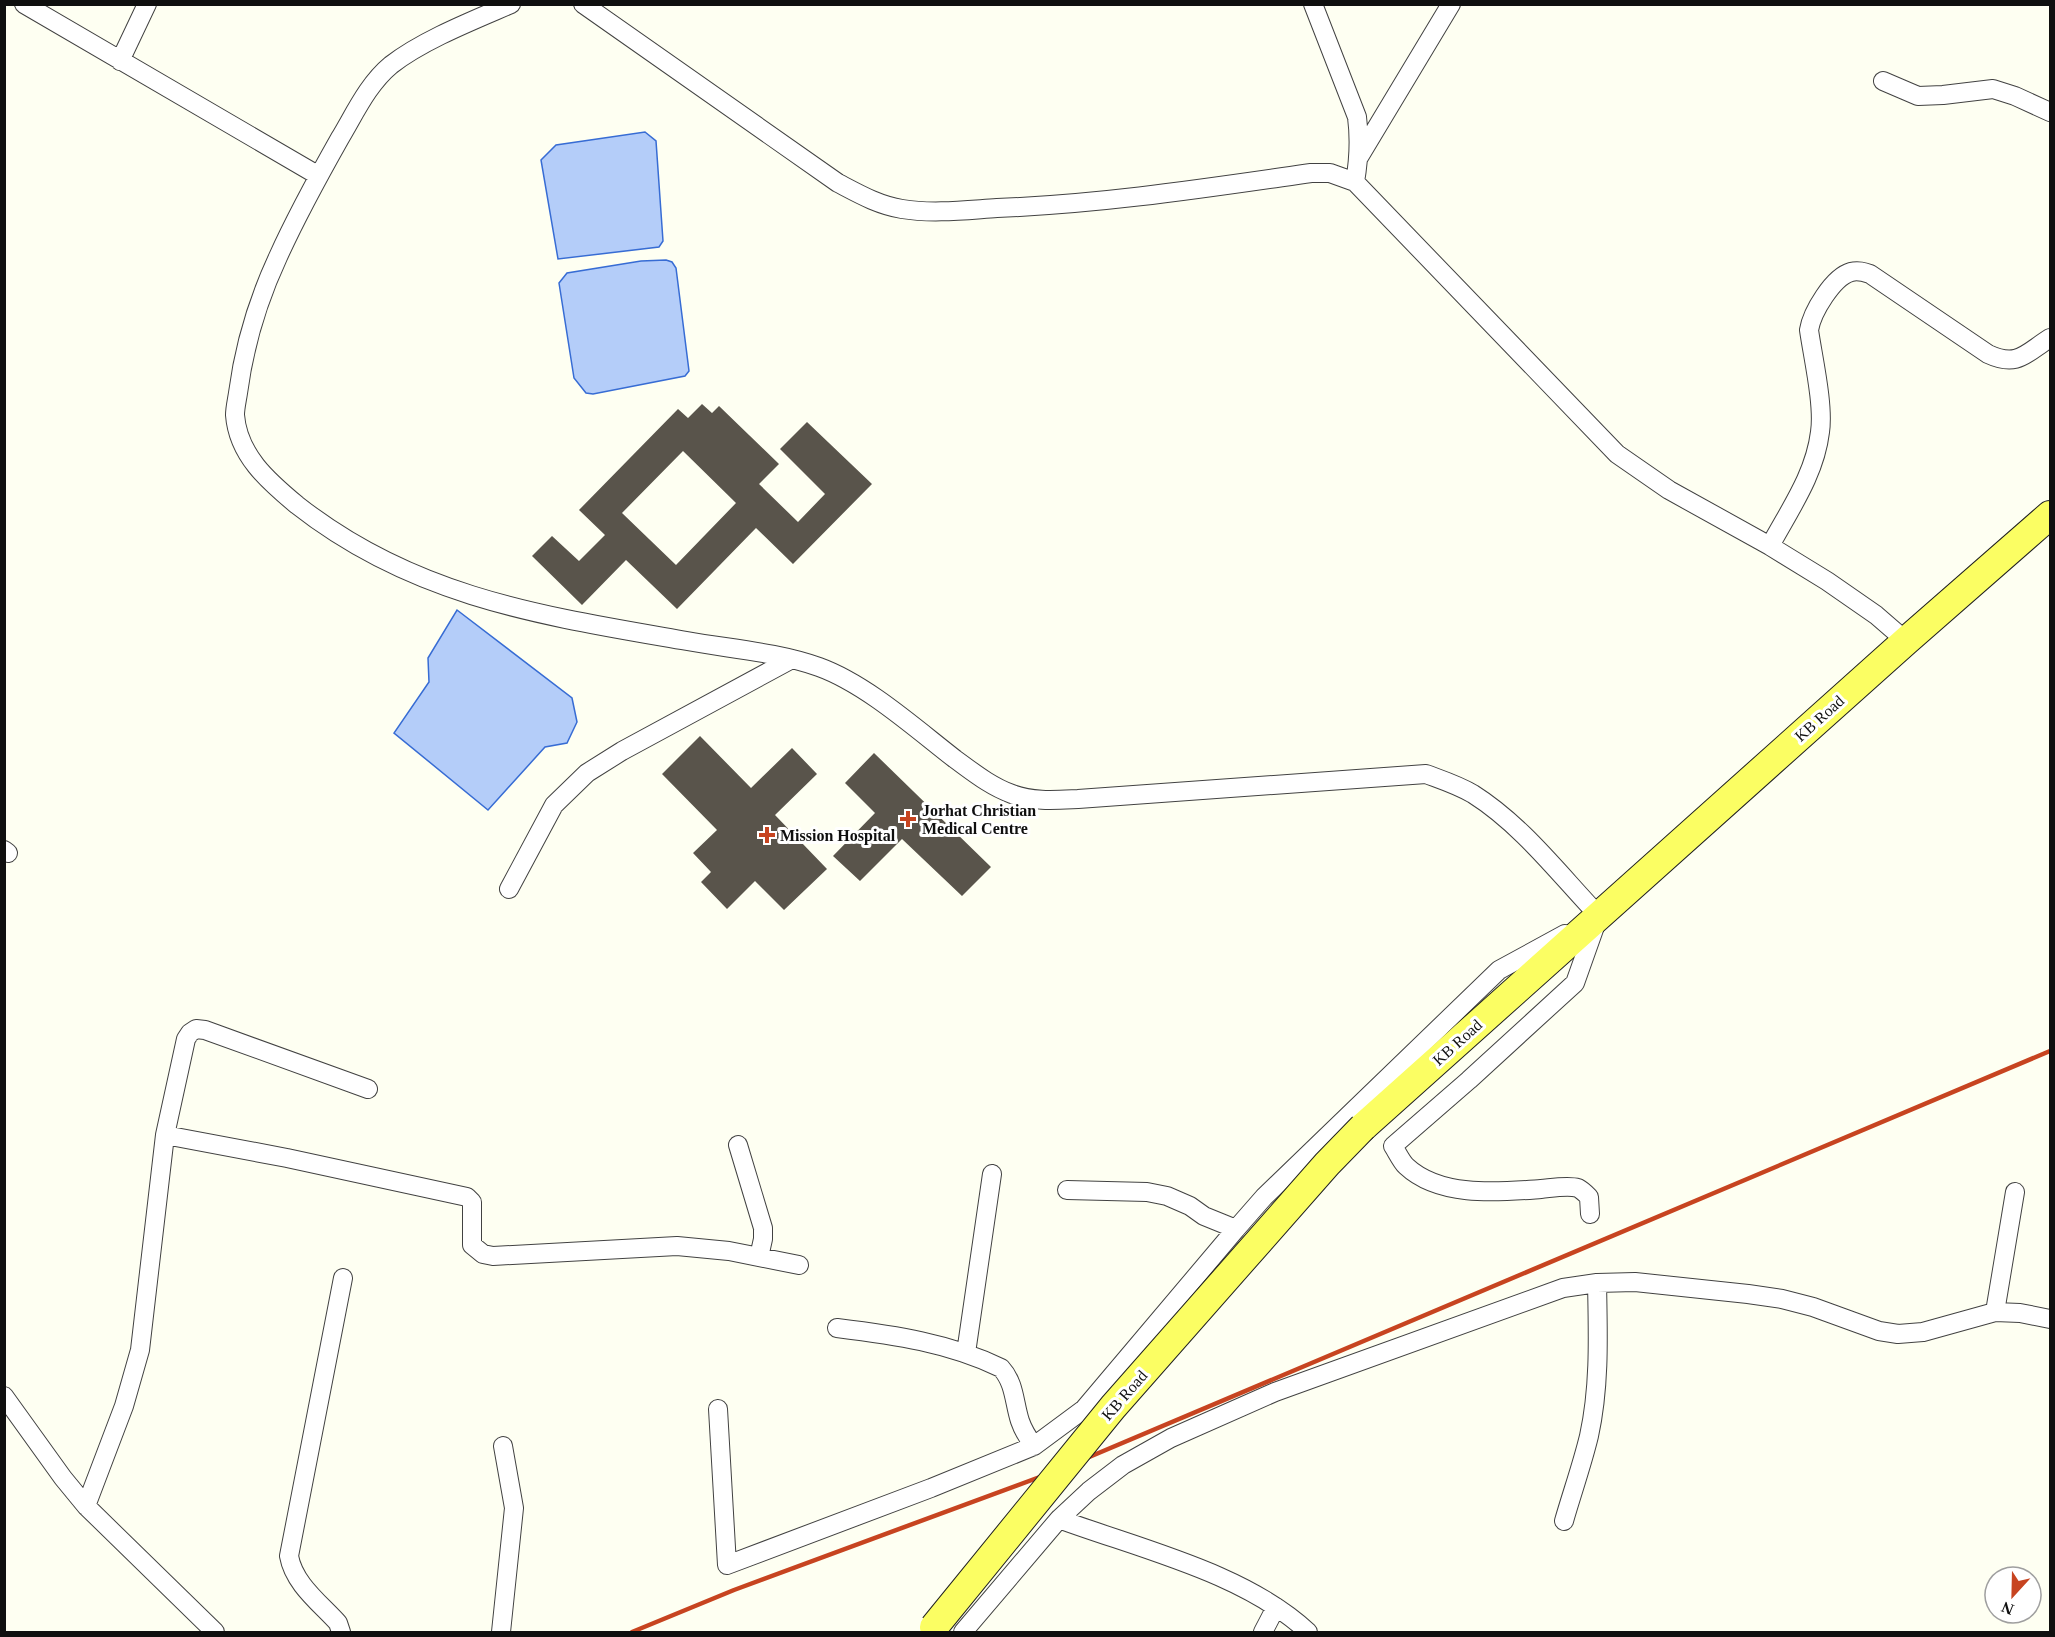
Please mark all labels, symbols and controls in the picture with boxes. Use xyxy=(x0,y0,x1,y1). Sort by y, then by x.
street label: KB Road xyxy=(1791,692,1847,745)
place label: Jorhat Christian Medical Centre xyxy=(922,802,1036,837)
marker: Jorhat Christian Medical Centre xyxy=(899,810,917,828)
marker: Mission Hospital xyxy=(758,826,776,844)
place label: Mission Hospital xyxy=(780,827,896,845)
street label: KB Road xyxy=(1429,1016,1485,1069)
street label: KB Road xyxy=(1098,1367,1150,1424)
north arrow xyxy=(1983,1565,2043,1625)
text: N xyxy=(1999,1598,2016,1618)

